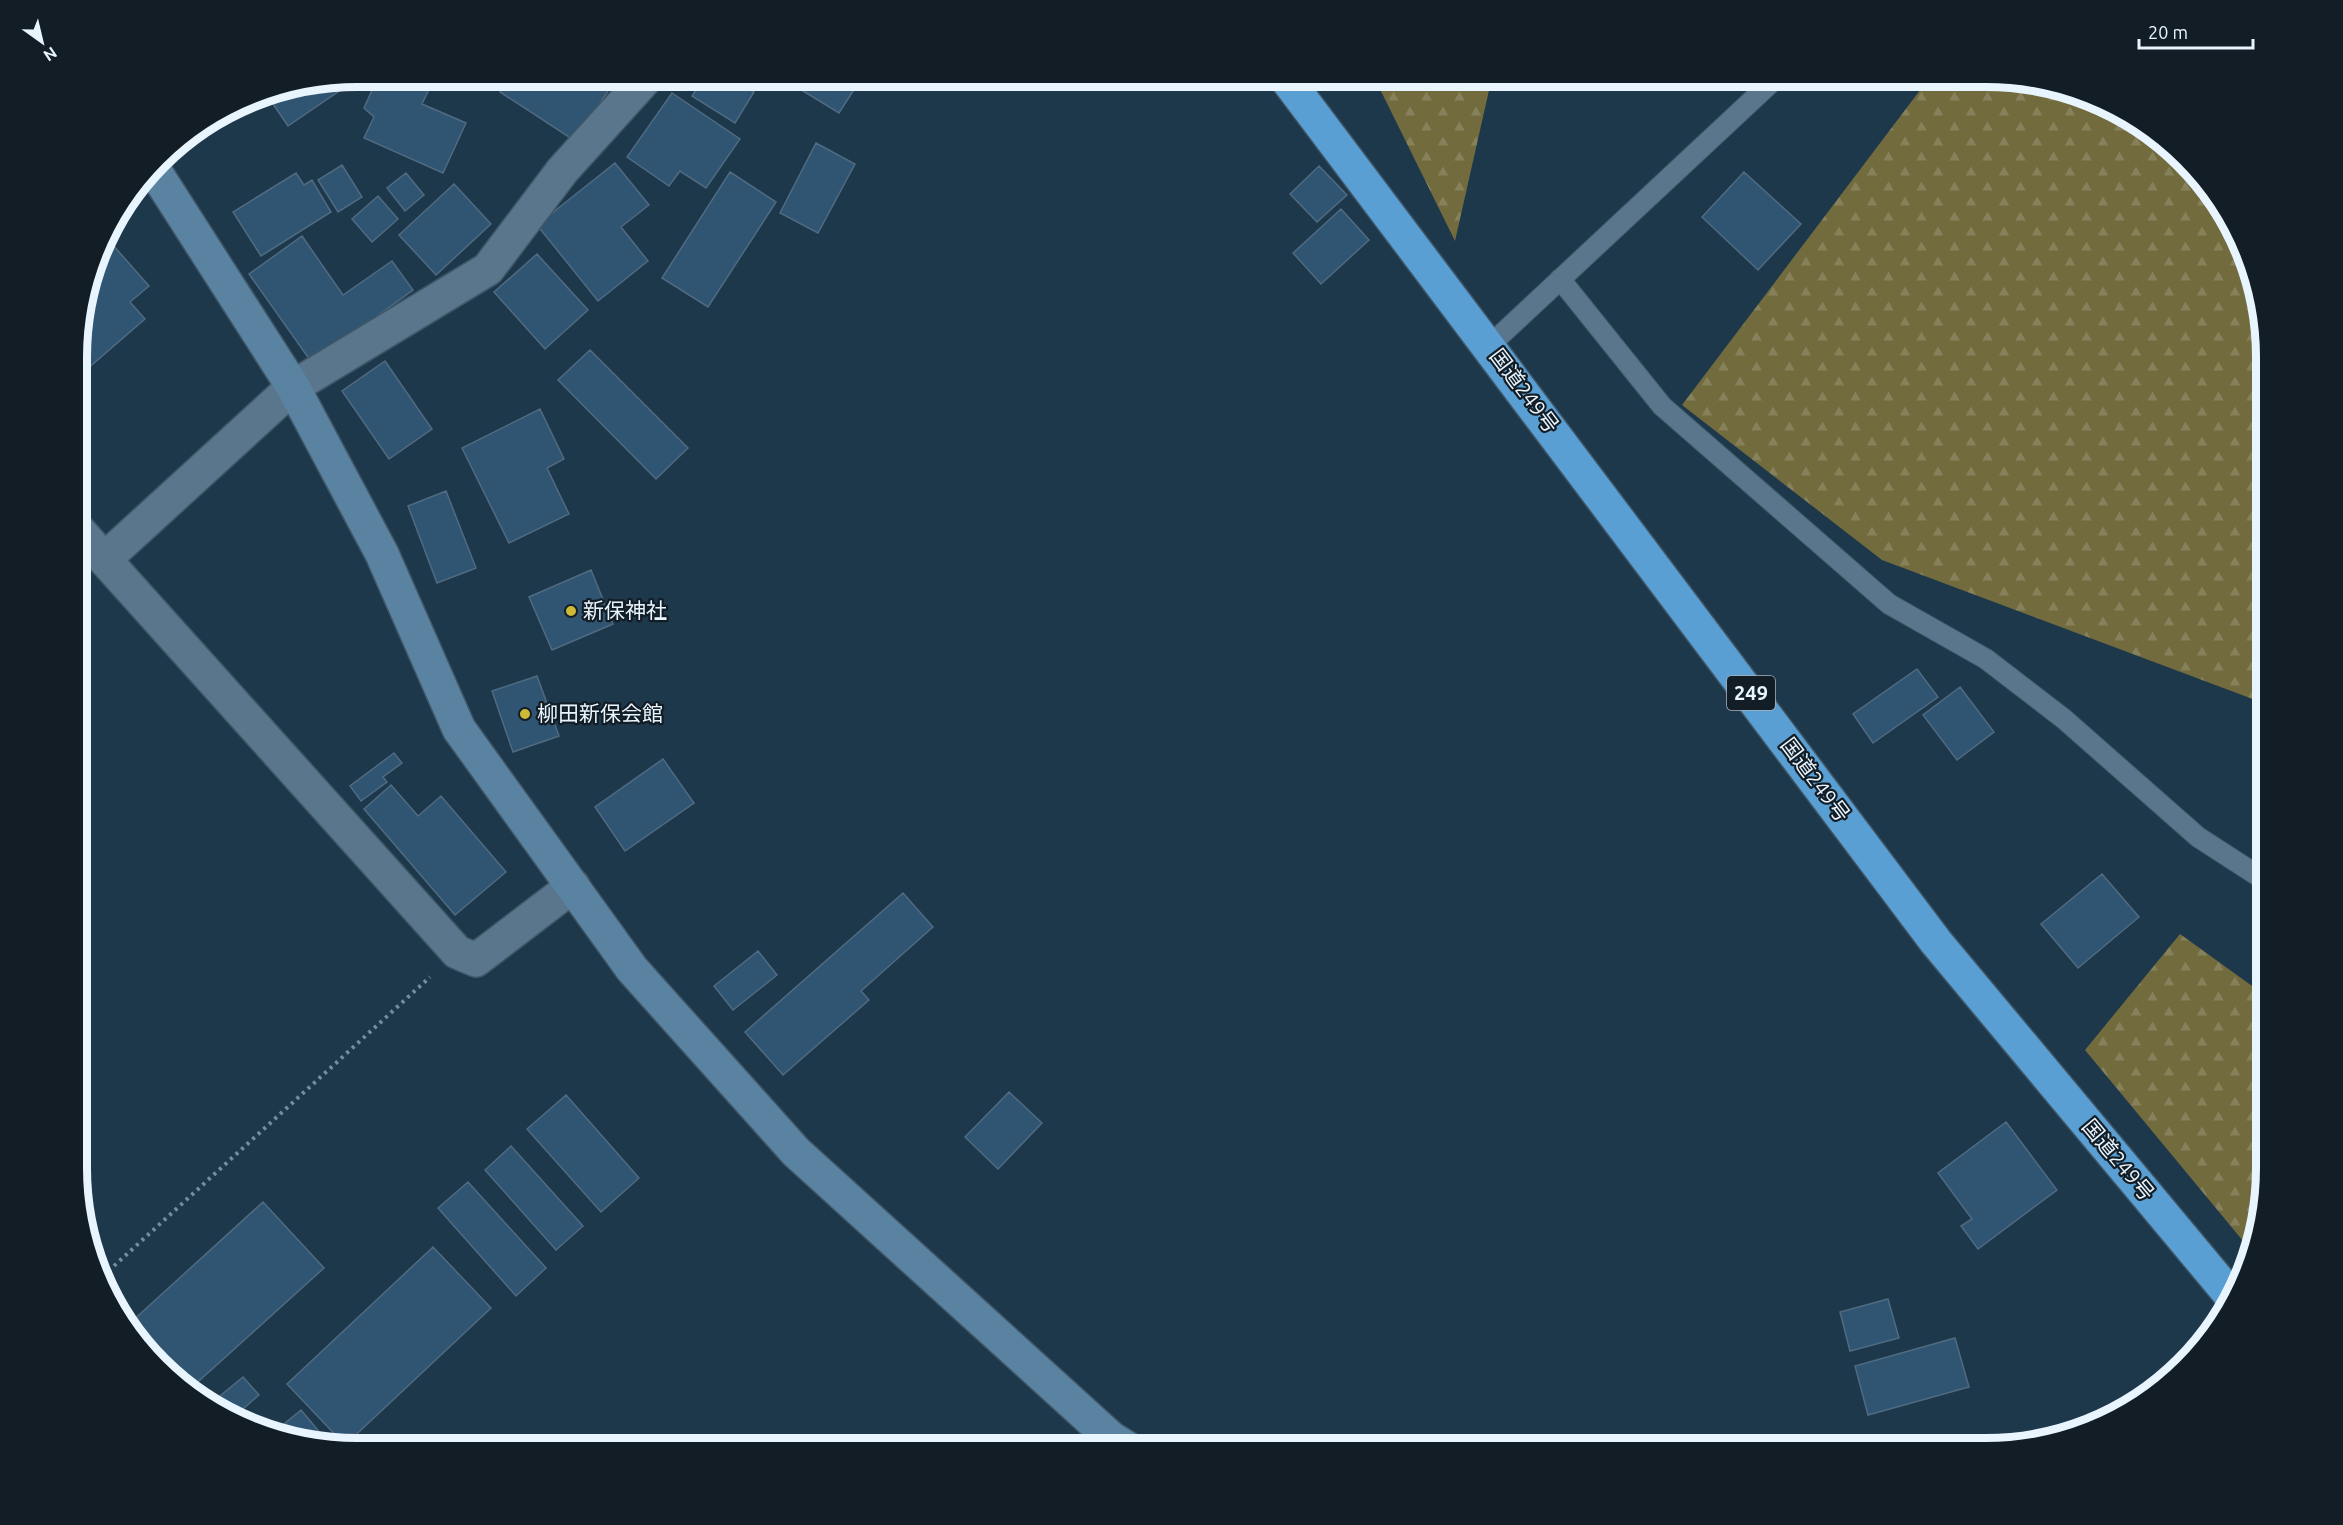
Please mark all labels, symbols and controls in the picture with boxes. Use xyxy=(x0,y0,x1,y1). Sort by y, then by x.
north arrow xyxy=(12,12,72,72)
scale bar xyxy=(2139,12,2253,50)
text: 20 m xyxy=(2148,22,2188,42)
text: N xyxy=(40,44,60,65)
street label: 国道249号 xyxy=(1486,344,1564,437)
place label: 新保神社 xyxy=(583,598,667,622)
marker: 新保神社 xyxy=(564,604,578,618)
road number: 249 xyxy=(1727,676,1775,710)
place label: 柳田新保会館 xyxy=(537,701,663,725)
marker: 柳田新保会館 xyxy=(518,707,532,721)
street label: 国道249号 xyxy=(1777,733,1855,826)
street label: 国道249号 xyxy=(2078,1114,2160,1205)

